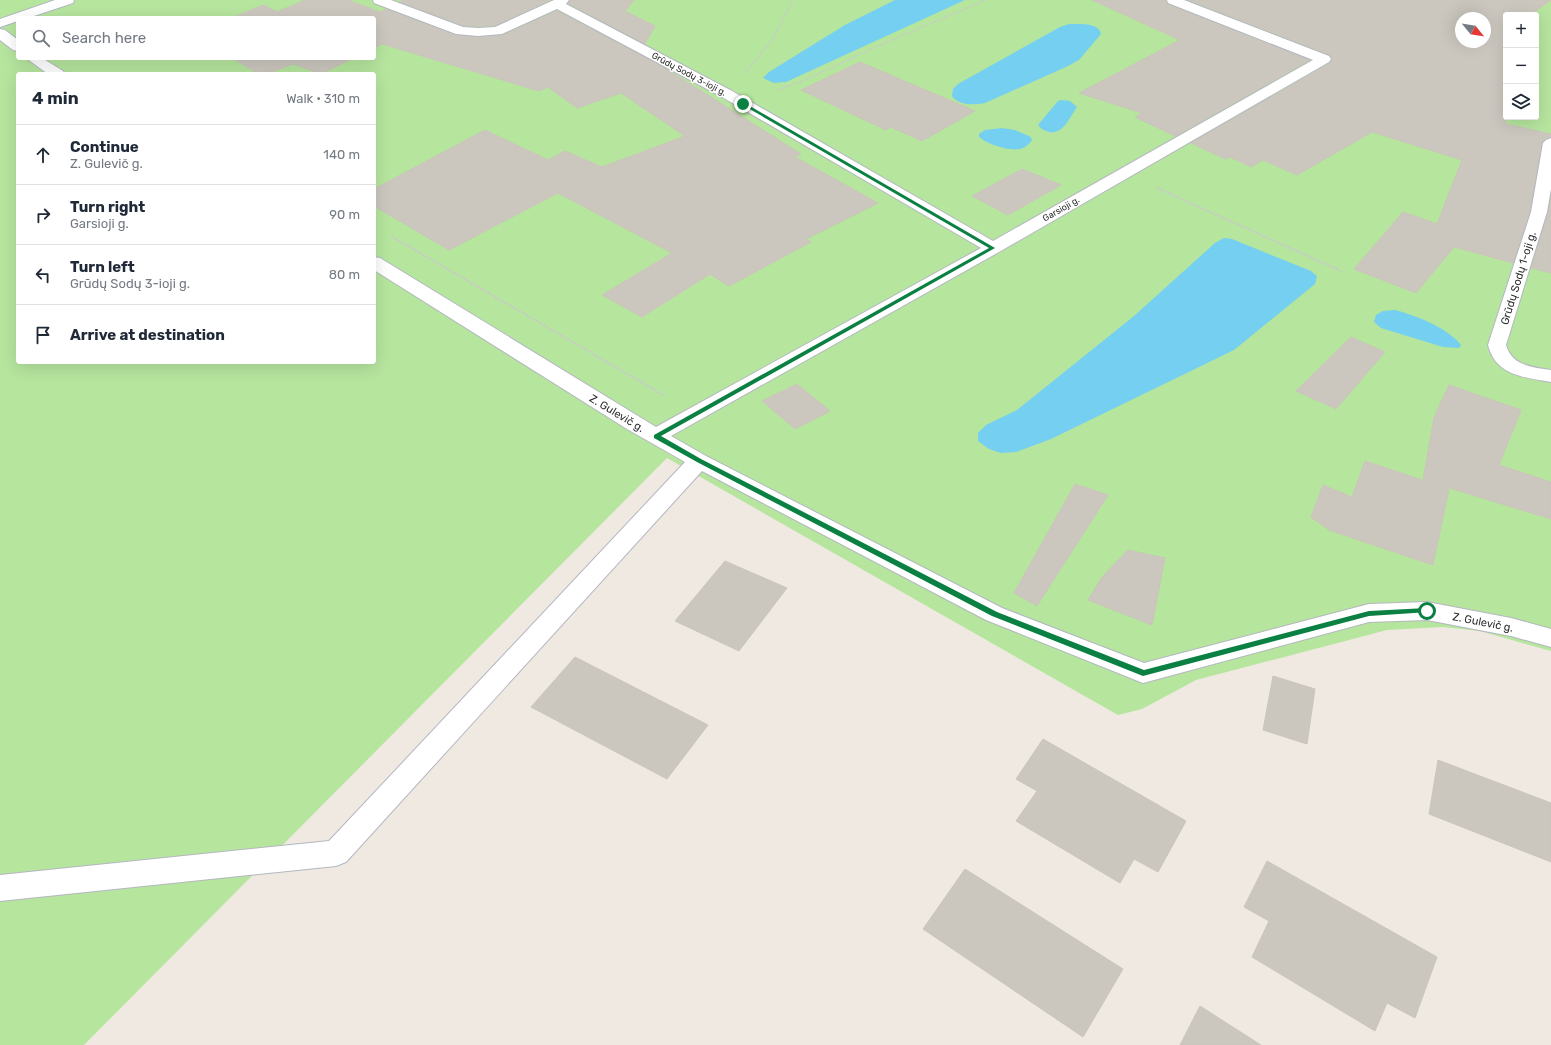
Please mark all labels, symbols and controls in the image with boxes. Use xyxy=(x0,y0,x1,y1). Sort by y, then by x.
north arrow xyxy=(1455,12,1491,48)
map controls xyxy=(1503,12,1539,120)
button: + xyxy=(1503,12,1539,48)
search box xyxy=(16,16,376,60)
icon: search xyxy=(30,27,52,49)
text: Search here xyxy=(62,29,146,47)
button: − xyxy=(1503,48,1539,84)
street label: Grūdų Sodų 3-ioji g. xyxy=(650,50,728,98)
button: layers xyxy=(1503,84,1539,120)
text: 4 min xyxy=(32,88,79,108)
text: Walk · 310 m xyxy=(286,91,360,106)
route end xyxy=(734,95,752,113)
text: Continue xyxy=(70,138,139,156)
icon: ahead xyxy=(32,144,54,166)
text: 140 m xyxy=(323,147,360,162)
text: Z. Gulevič g. xyxy=(70,156,143,171)
street label: Garsioji g. xyxy=(1041,194,1081,224)
text: Turn right xyxy=(70,198,145,216)
icon: right xyxy=(32,204,54,226)
text: 90 m xyxy=(329,207,360,222)
text: Garsioji g. xyxy=(70,216,129,231)
street label: Grūdų Sodų 1-oji g. xyxy=(1498,230,1539,326)
text: Turn left xyxy=(70,258,135,276)
icon: left xyxy=(32,264,54,286)
text: 80 m xyxy=(329,267,360,282)
text: Grūdų Sodų 3-ioji g. xyxy=(70,276,190,291)
icon: arrive xyxy=(32,324,54,346)
text: Arrive at destination xyxy=(70,326,225,344)
street label: Z. Gulevič g. xyxy=(587,392,647,435)
route start xyxy=(1418,602,1436,620)
street label: Z. Gulevič g. xyxy=(1451,610,1515,635)

